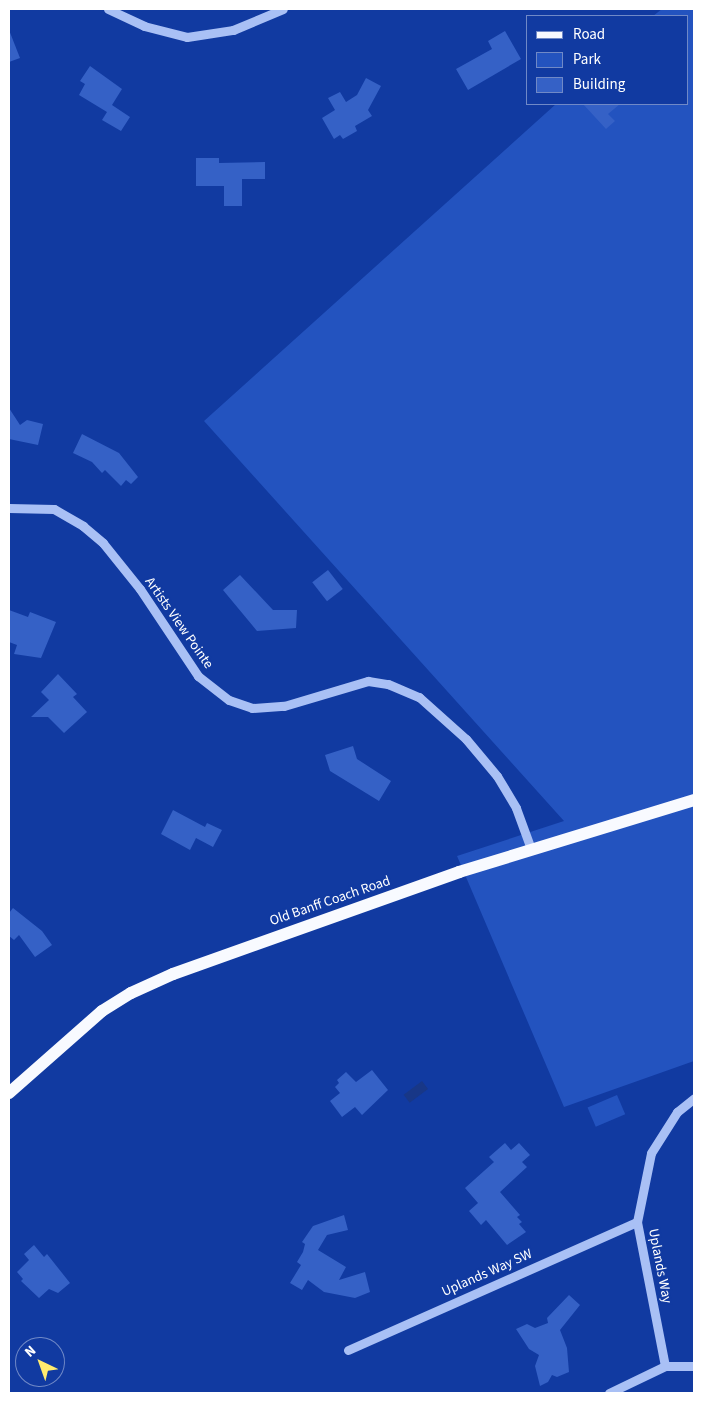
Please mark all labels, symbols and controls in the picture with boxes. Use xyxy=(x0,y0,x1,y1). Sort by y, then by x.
legend xyxy=(526,15,688,105)
text: Road xyxy=(573,24,605,45)
text: Park xyxy=(573,49,601,70)
text: Building xyxy=(573,74,625,95)
street label: Artists View Pointe xyxy=(141,574,217,672)
street label: Old Banff Coach Road xyxy=(267,872,393,930)
street label: Uplands Way xyxy=(645,1227,675,1305)
street label: Uplands Way SW xyxy=(439,1246,535,1300)
north arrow xyxy=(15,1337,65,1387)
text: N xyxy=(20,1341,41,1362)

